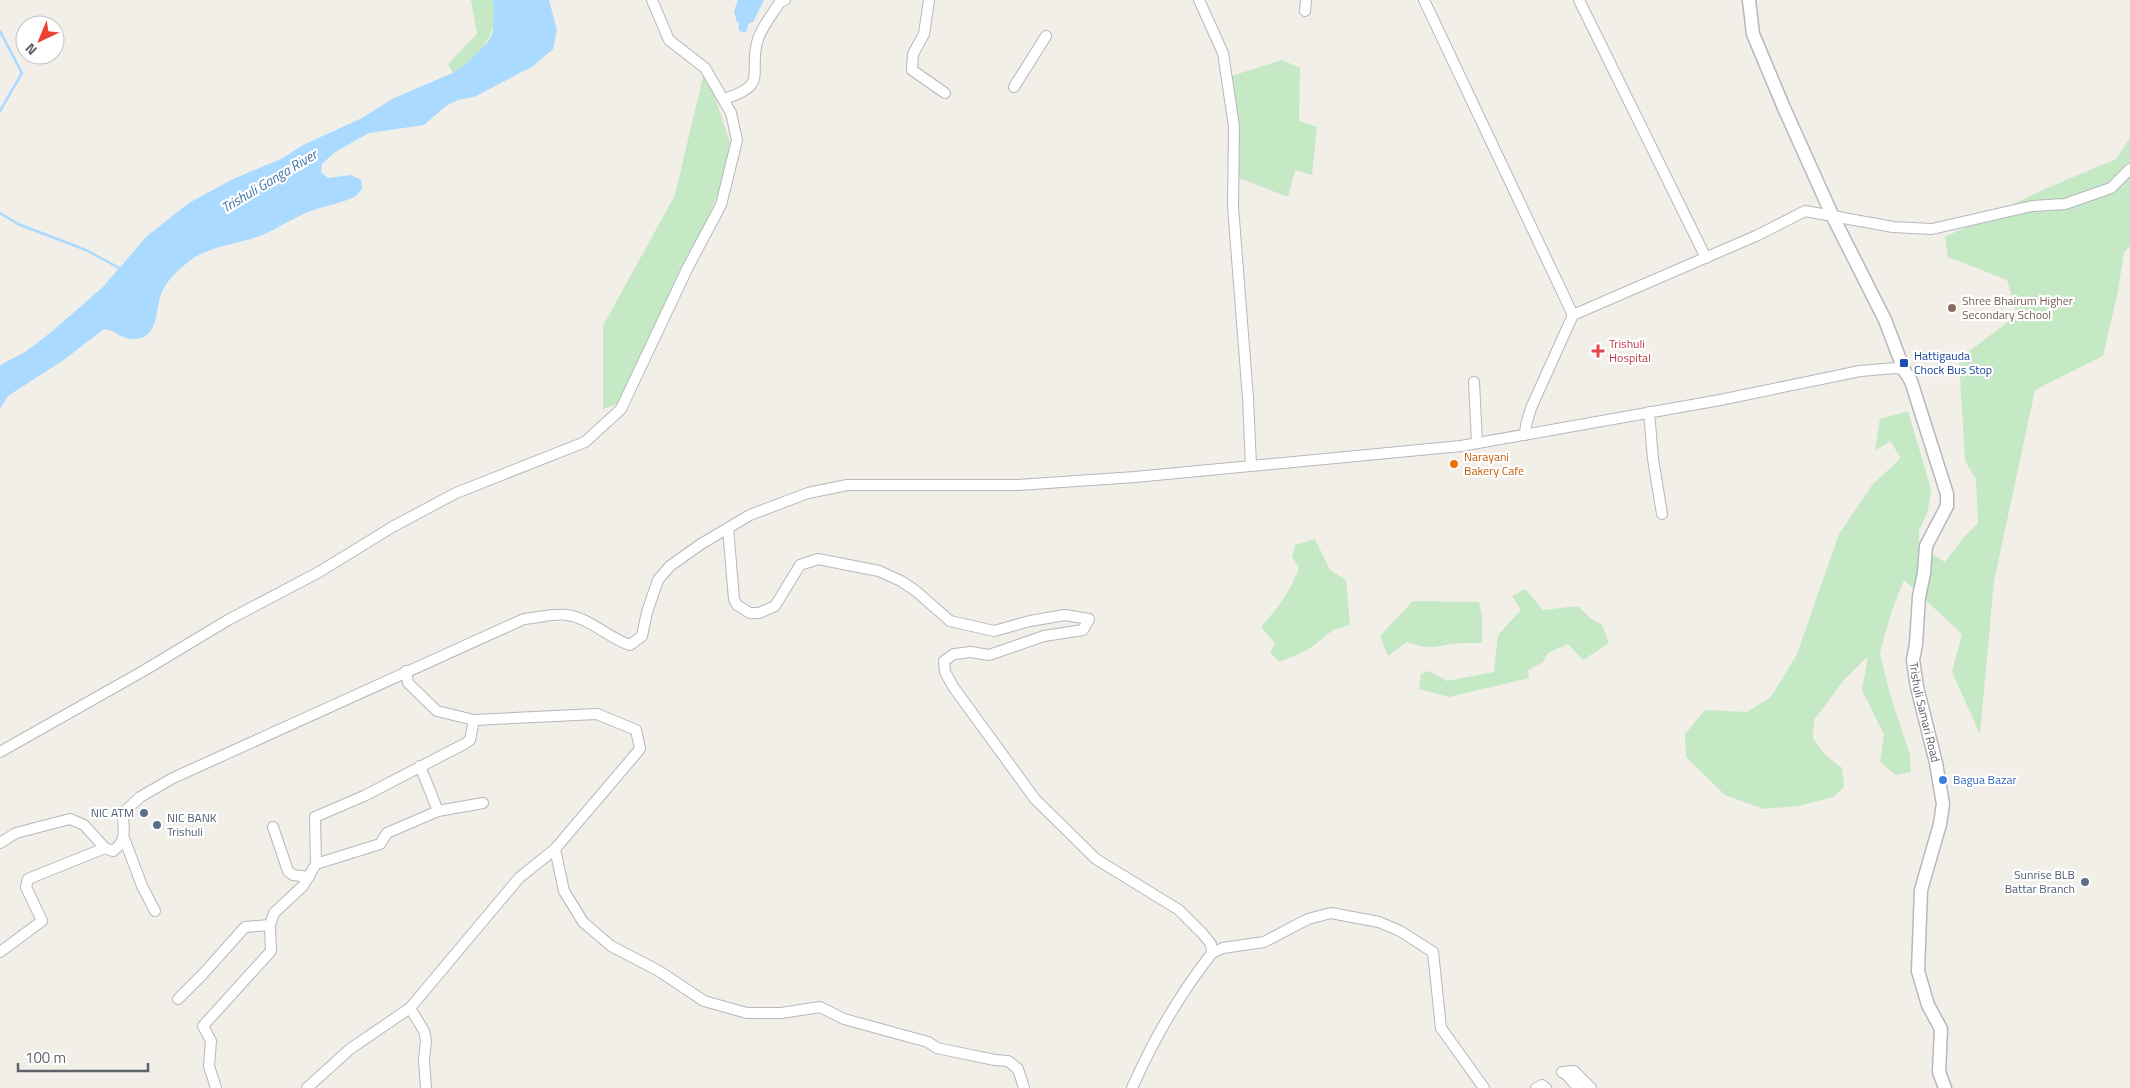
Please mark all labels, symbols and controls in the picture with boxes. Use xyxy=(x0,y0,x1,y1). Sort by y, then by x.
north arrow xyxy=(15,15,65,65)
text: N xyxy=(20,39,41,61)
water label: Trishuli Ganga River xyxy=(217,143,322,217)
place label: Shree Bhairum Higher Secondary School xyxy=(1962,291,2073,324)
marker: Shree Bhairum Higher Secondary School xyxy=(1946,302,1958,314)
place label: Trishuli Hospital xyxy=(1609,334,1651,367)
marker: Trishuli Hospital xyxy=(1591,344,1605,358)
place label: Hattigauda Chock Bus Stop xyxy=(1914,346,1992,379)
marker: Hattigauda Chock Bus Stop xyxy=(1898,357,1910,369)
place label: Narayani Bakery Cafe xyxy=(1464,447,1524,480)
marker: Narayani Bakery Cafe xyxy=(1448,458,1460,470)
street label: Trishuli Samari Road xyxy=(1904,661,1945,764)
place label: Bagua Bazar xyxy=(1953,770,2017,789)
marker: Bagua Bazar xyxy=(1937,774,1949,786)
place label: NIC ATM xyxy=(91,803,134,822)
marker: NIC ATM xyxy=(138,807,150,819)
place label: NIC BANK Trishuli xyxy=(167,808,217,841)
marker: NIC BANK Trishuli xyxy=(151,819,163,831)
place label: Sunrise BLB Battar Branch xyxy=(2005,865,2075,898)
marker: Sunrise BLB Battar Branch xyxy=(2079,876,2091,888)
scale bar xyxy=(18,1040,148,1072)
text: 100 m xyxy=(25,1046,66,1069)

